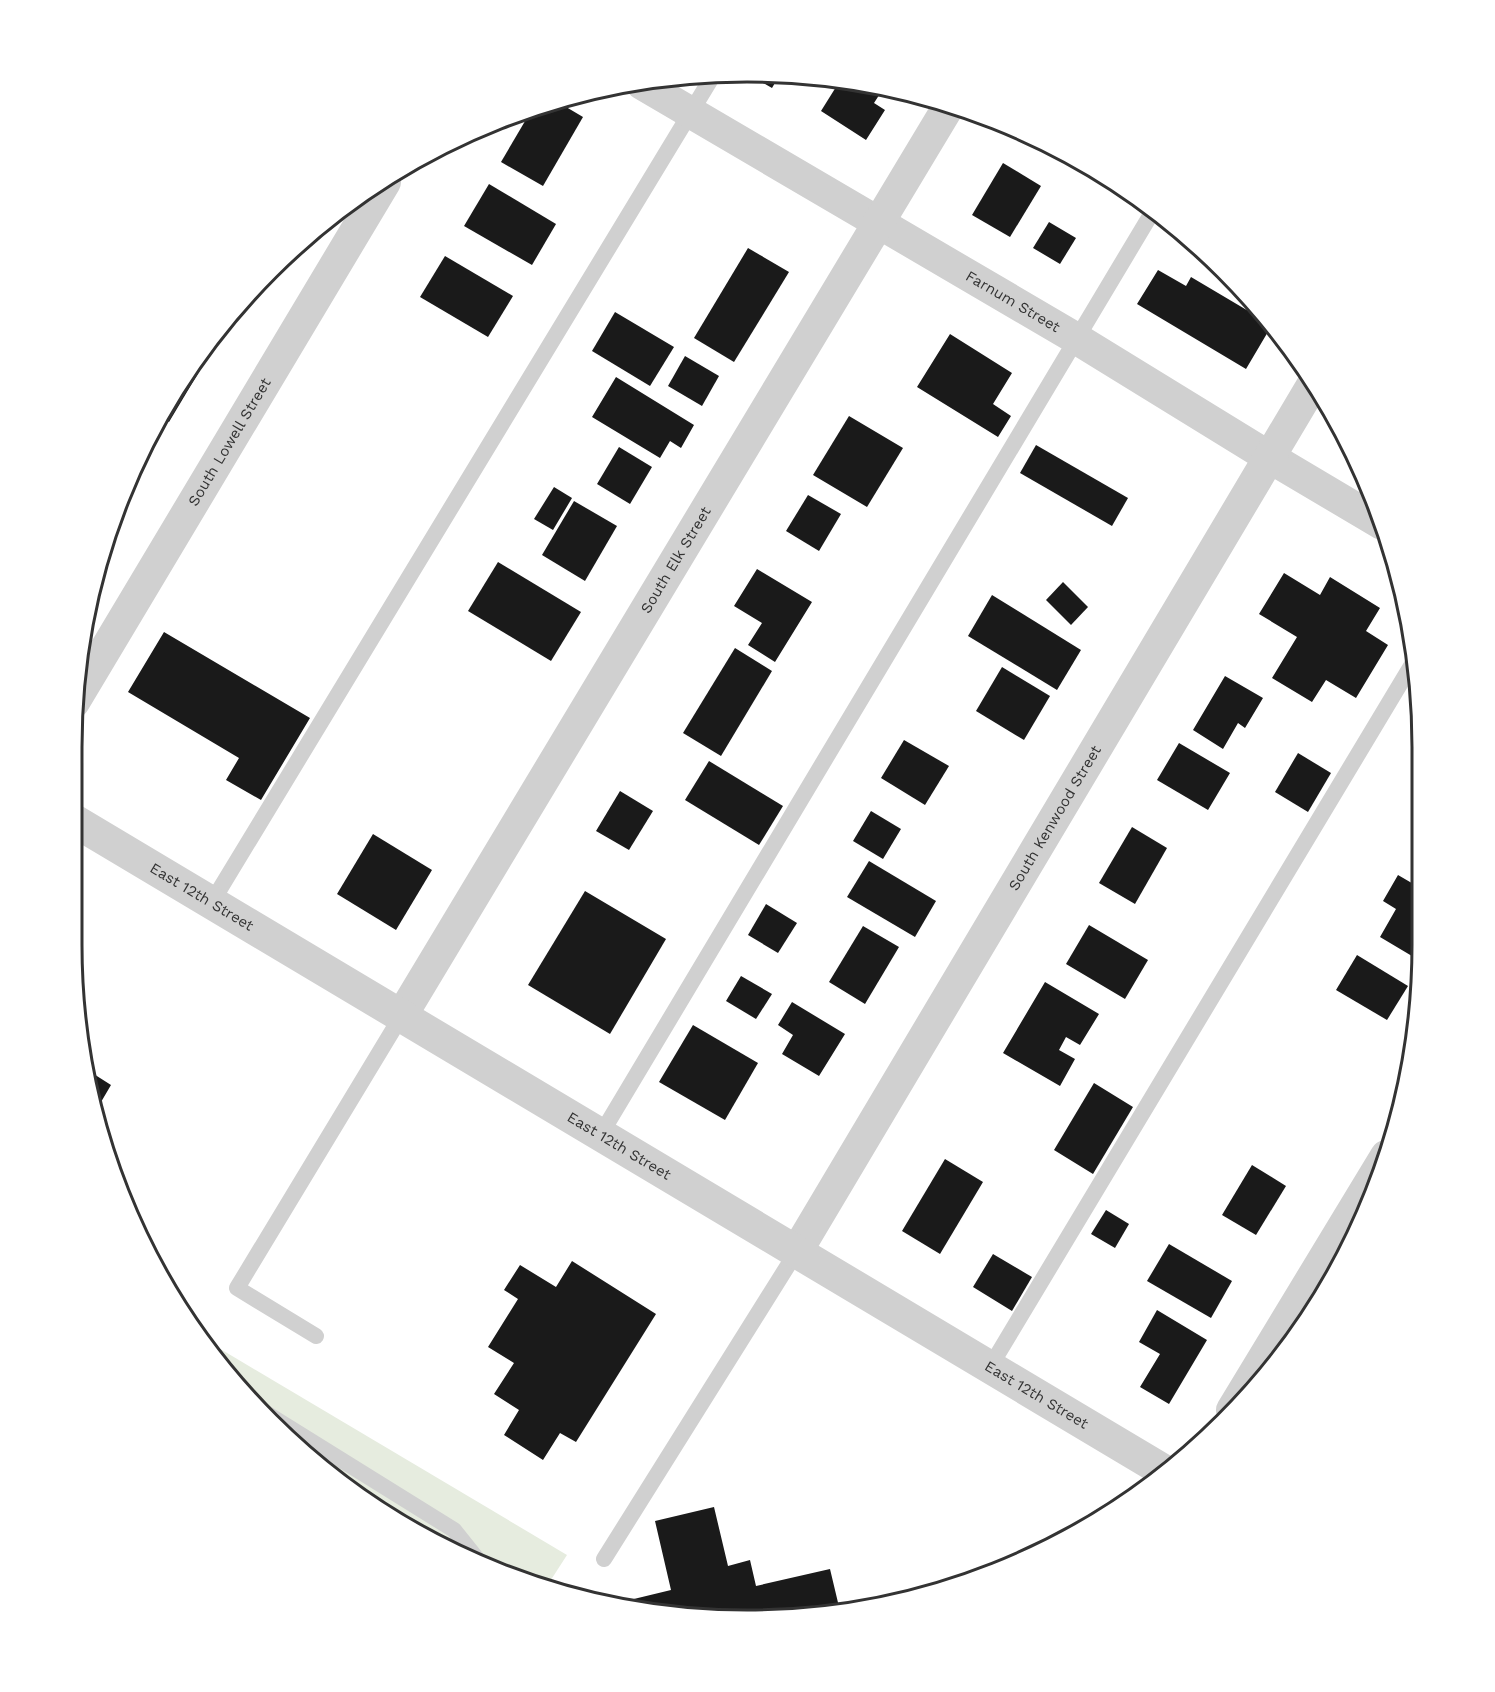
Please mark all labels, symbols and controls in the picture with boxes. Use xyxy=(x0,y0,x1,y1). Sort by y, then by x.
street label: Farnum Street xyxy=(963,267,1064,336)
street label: South Lowell Street xyxy=(184,374,275,509)
street label: South Elk Street xyxy=(637,503,715,617)
street label: South Kenwood Street xyxy=(1005,741,1105,894)
street label: East 12th Street xyxy=(147,859,258,935)
street label: East 12th Street xyxy=(564,1108,675,1184)
street label: East 12th Street xyxy=(981,1357,1092,1433)

